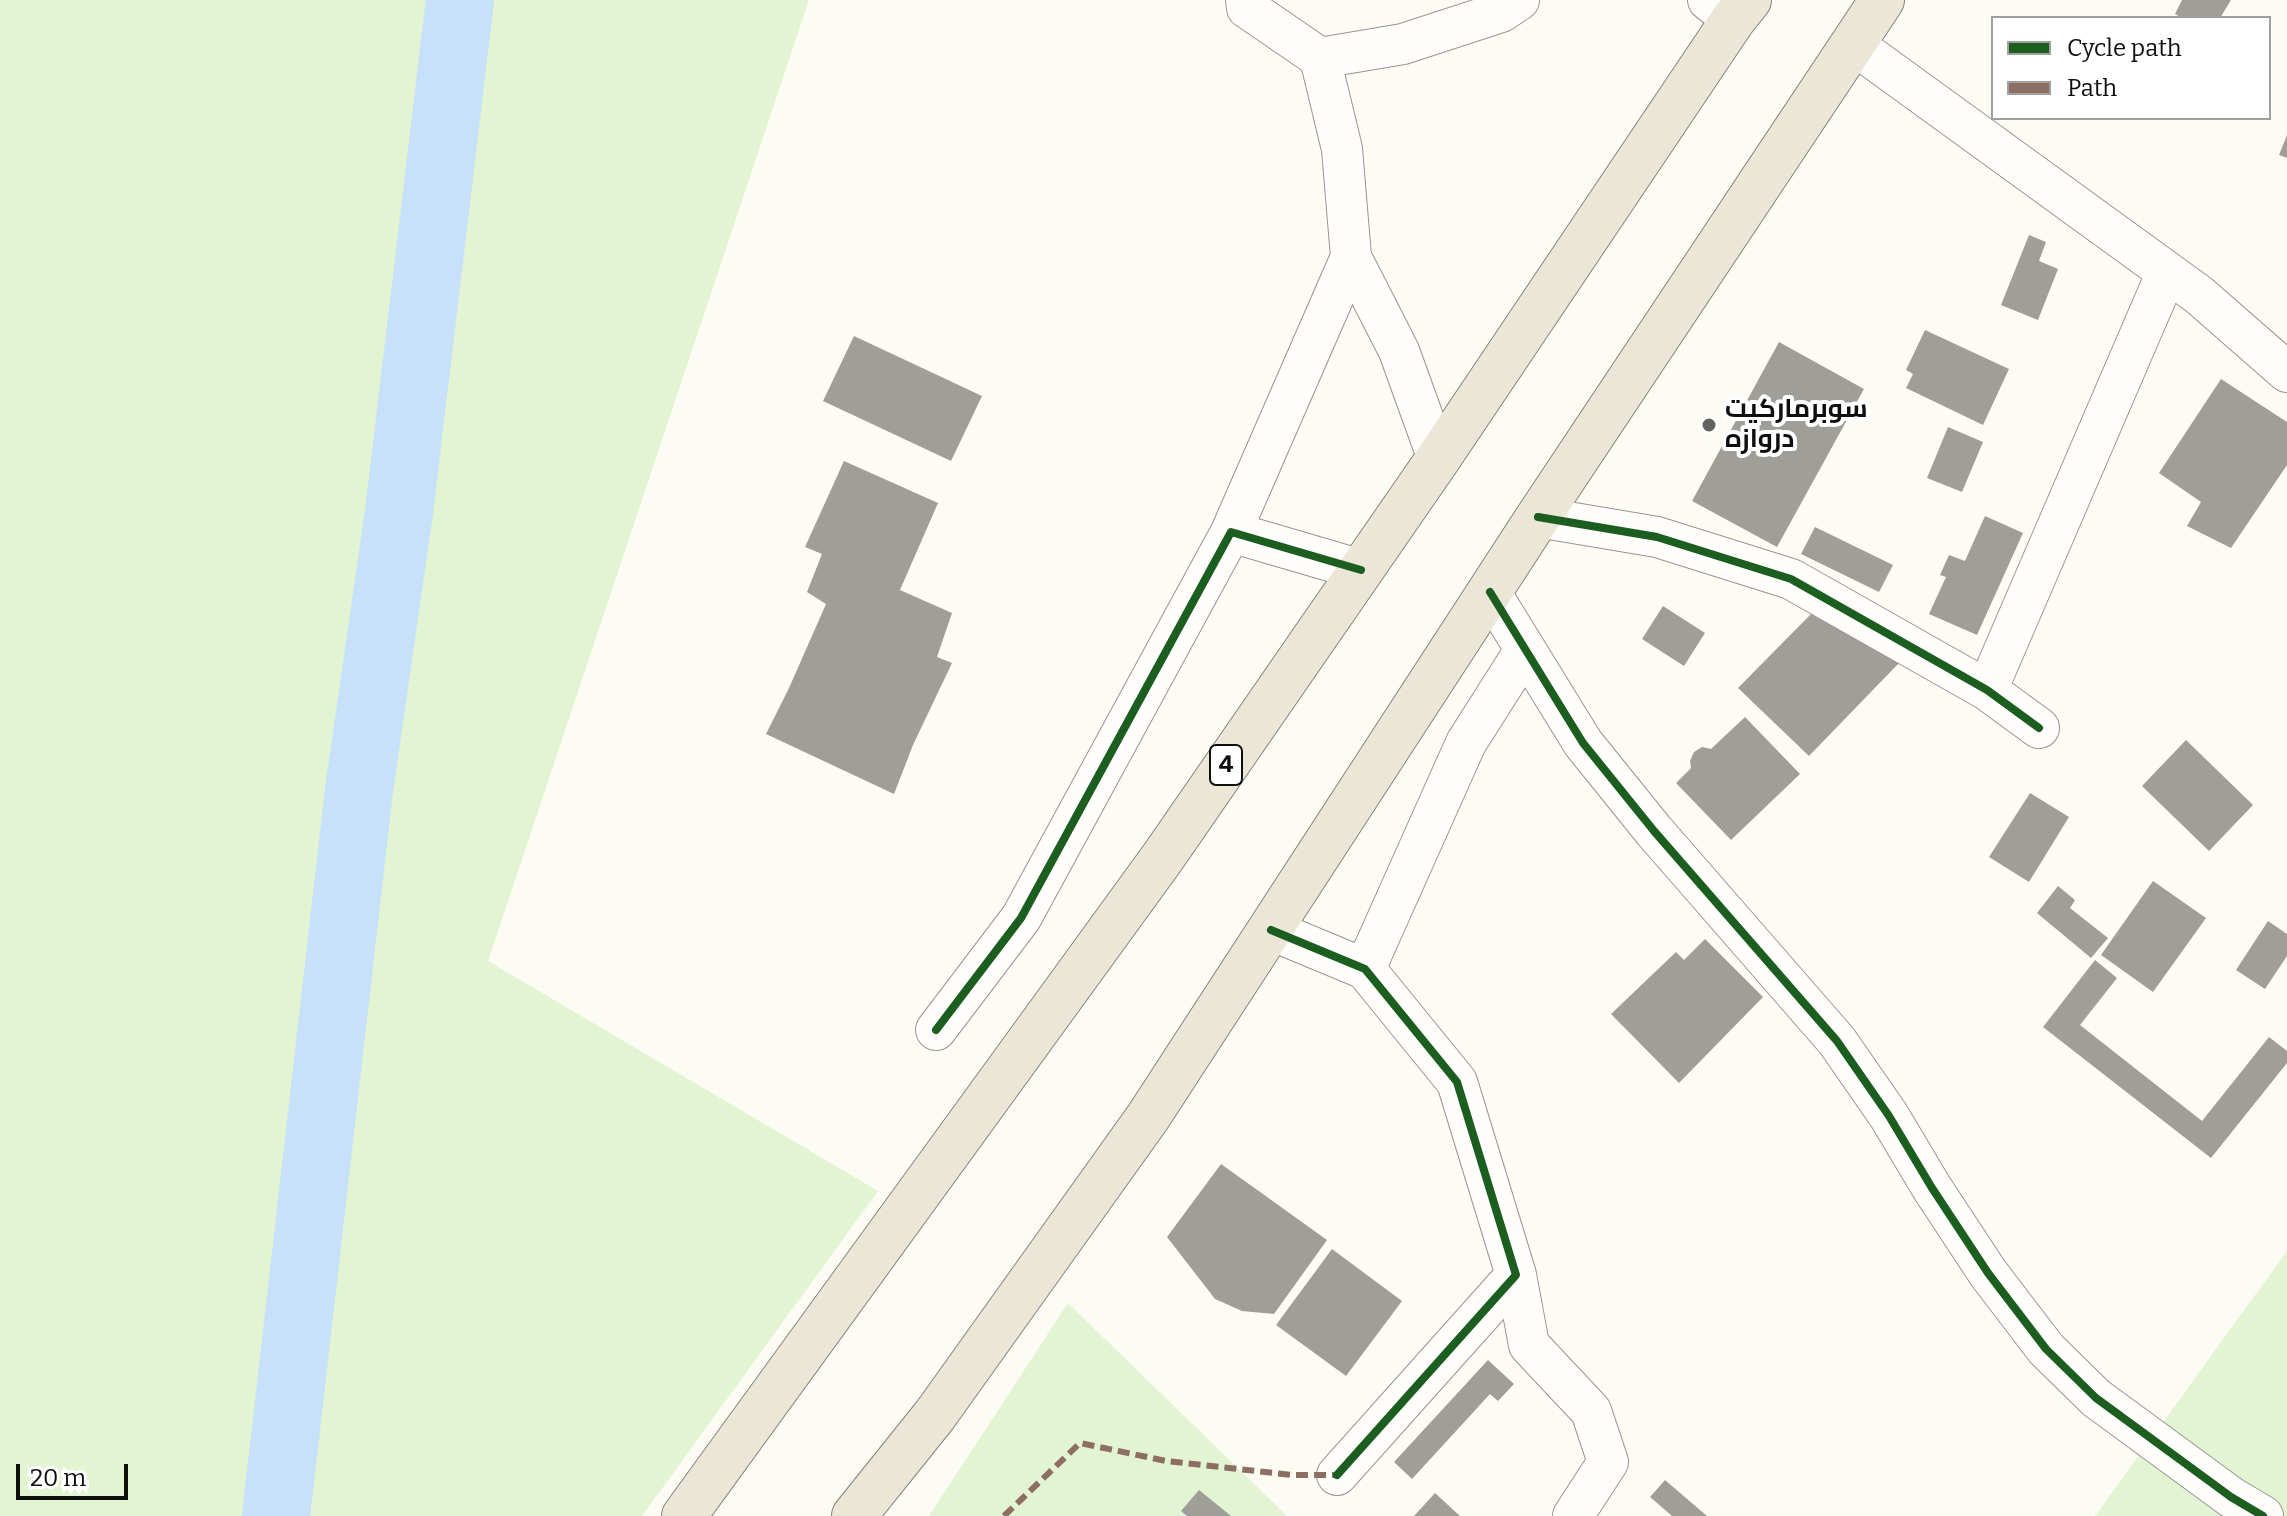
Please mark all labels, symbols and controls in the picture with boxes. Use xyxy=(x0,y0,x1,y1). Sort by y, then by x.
legend xyxy=(1991,16,2271,120)
text: Cycle path xyxy=(2067,34,2182,62)
text: Path xyxy=(2067,74,2117,102)
place label: سوبرماركيت دروازه xyxy=(1725,394,1868,456)
marker: سوبرماركيت دروازه xyxy=(1700,416,1718,434)
road number: 4 xyxy=(1210,745,1242,785)
scale bar xyxy=(20,1448,132,1498)
text: 20 m xyxy=(30,1464,86,1492)

